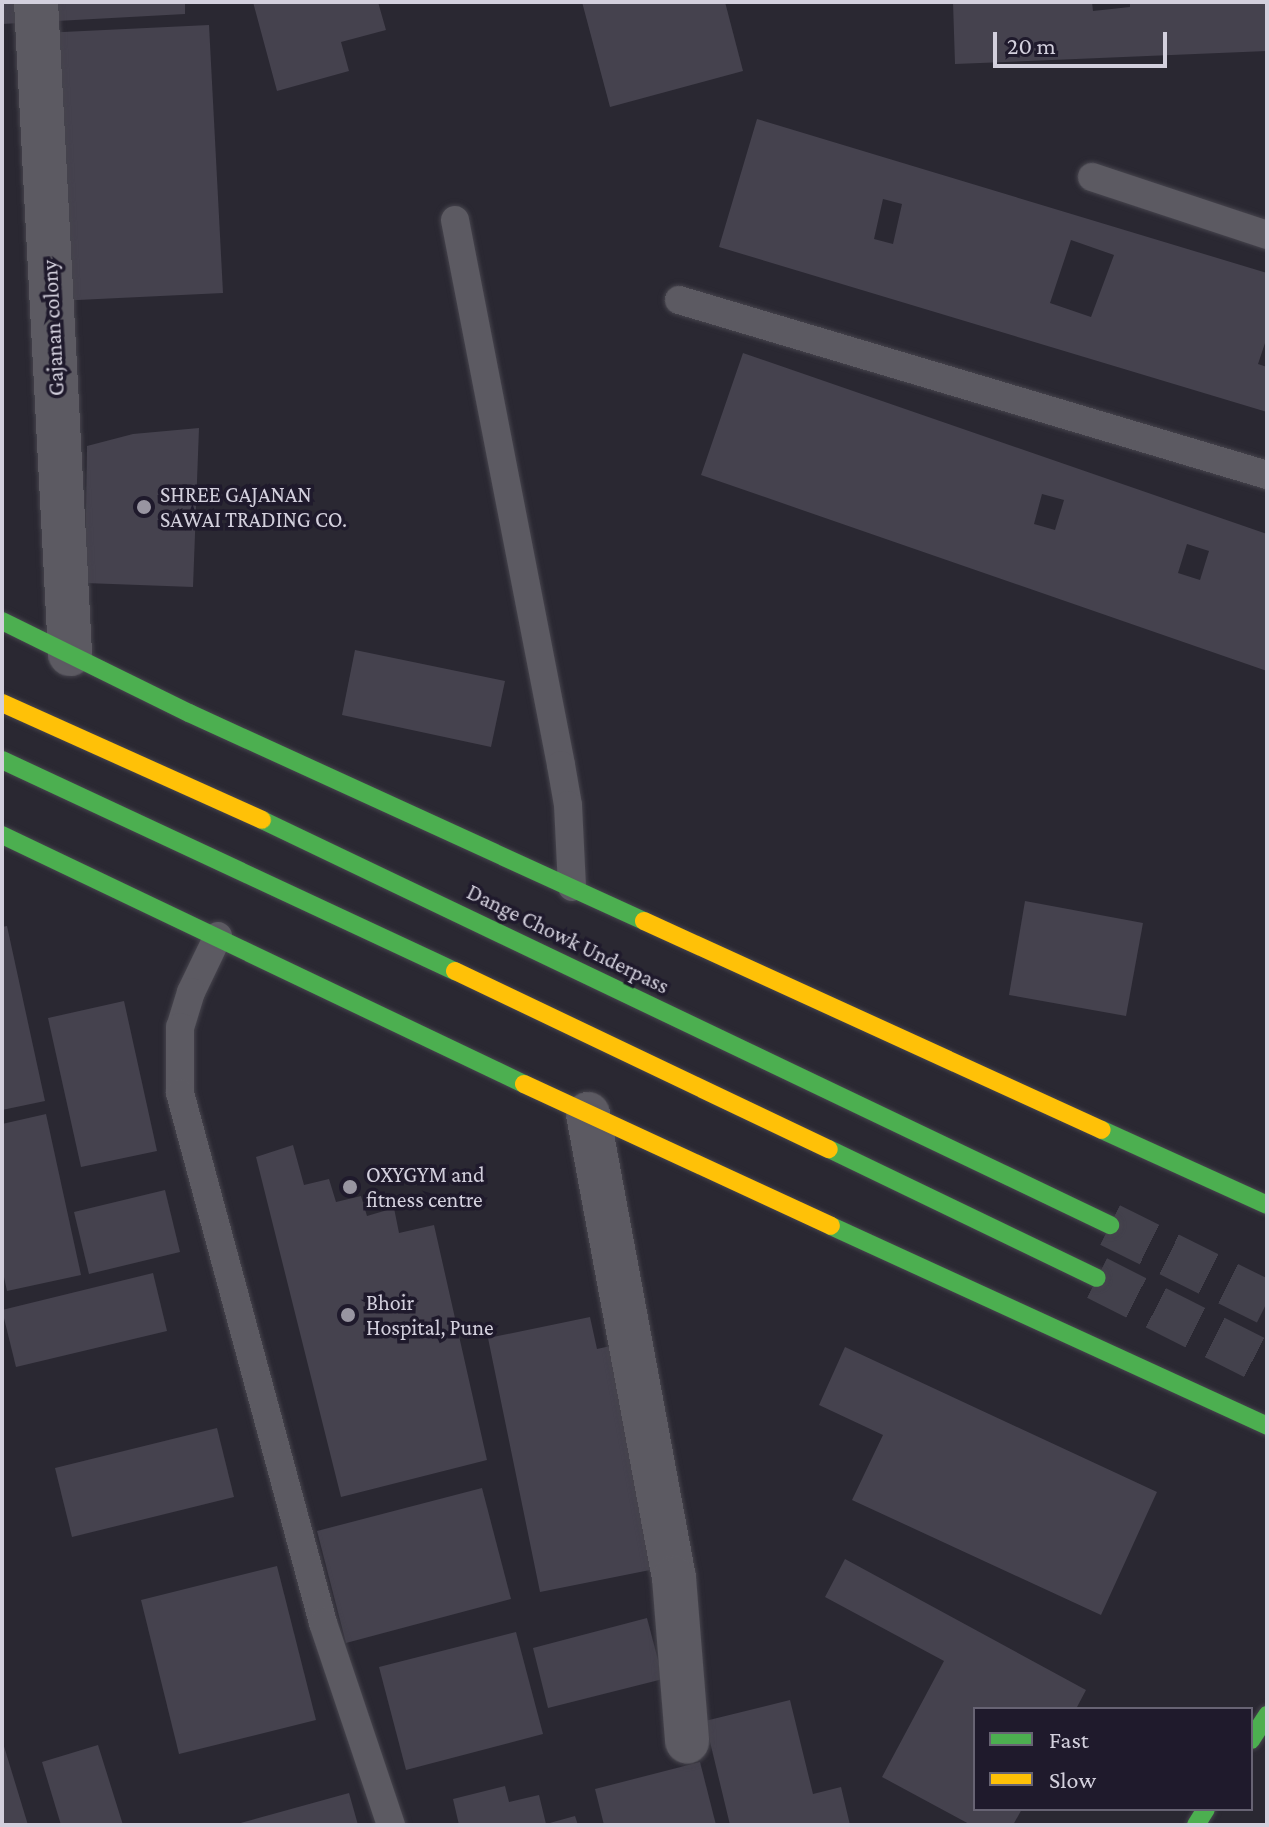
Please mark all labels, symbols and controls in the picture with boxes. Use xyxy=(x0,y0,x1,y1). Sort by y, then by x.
scale bar xyxy=(997,16,1171,66)
text: 20 m xyxy=(1007,32,1056,59)
street label: Gajanan colony xyxy=(36,259,70,397)
place label: SHREE GAJANAN SAWAI TRADING CO. xyxy=(160,481,347,532)
marker: SHREE GAJANAN SAWAI TRADING CO. xyxy=(135,498,153,516)
street label: Dange Chowk Underpass xyxy=(463,879,673,999)
place label: OXYGYM and fitness centre xyxy=(366,1161,485,1212)
marker: OXYGYM and fitness centre xyxy=(341,1178,359,1196)
place label: Bhoir Hospital, Pune xyxy=(366,1289,494,1340)
marker: Bhoir Hospital, Pune xyxy=(337,1304,359,1326)
legend xyxy=(973,1707,1253,1811)
text: Fast xyxy=(1049,1726,1089,1753)
text: Slow xyxy=(1049,1766,1096,1793)

